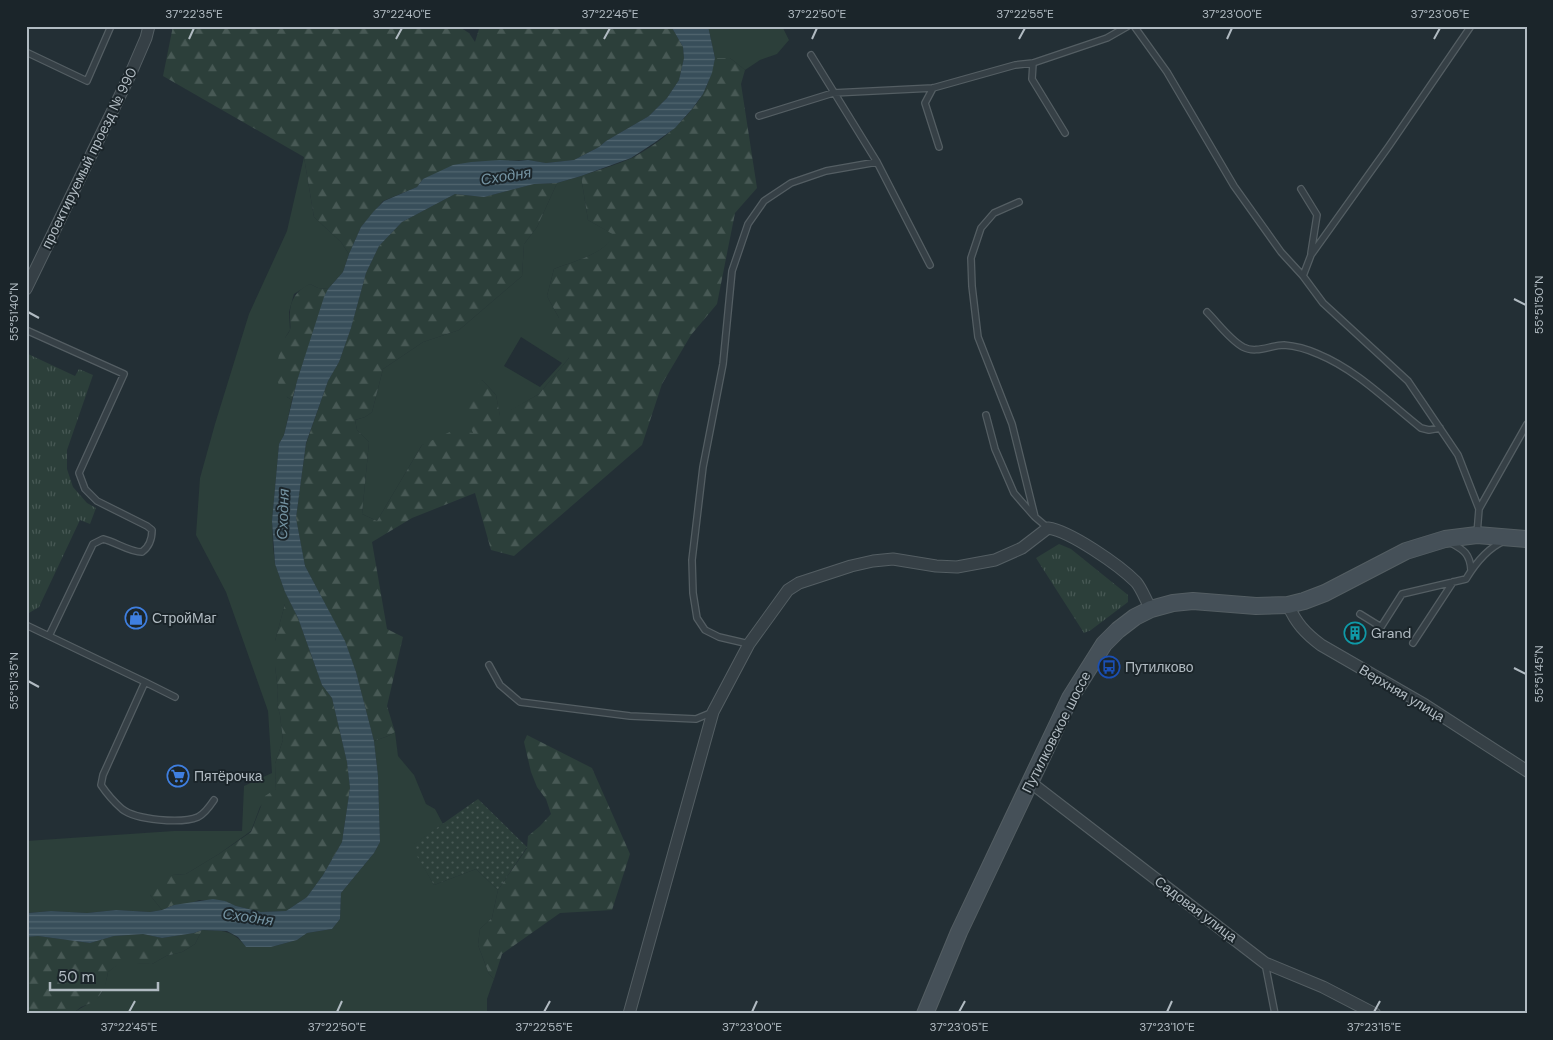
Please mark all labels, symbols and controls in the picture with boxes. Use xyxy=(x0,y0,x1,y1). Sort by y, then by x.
text: 37°22'35"E xyxy=(165,6,223,22)
text: 37°22'40"E xyxy=(373,6,431,22)
text: 37°22'45"E xyxy=(581,6,639,22)
text: 37°22'50"E xyxy=(788,6,847,22)
text: 37°22'55"E xyxy=(996,6,1054,22)
text: 37°23'00"E xyxy=(1202,6,1262,22)
text: 37°23'05"E xyxy=(1411,6,1470,22)
street label: проектируемый проезд № 990 xyxy=(37,64,141,252)
water label: Сходня xyxy=(479,162,533,190)
text: 55°51'50"N xyxy=(1531,276,1547,334)
text: 55°51'40"N xyxy=(6,283,22,341)
water label: Сходня xyxy=(272,488,294,540)
shop icon: СтройМаг xyxy=(124,606,148,630)
place label: СтройМаг xyxy=(152,609,217,627)
building icon: Grand xyxy=(1343,621,1367,645)
place label: Grand xyxy=(1371,624,1411,642)
text: 55°51'45"N xyxy=(1531,645,1547,703)
text: 55°51'35"N xyxy=(6,652,22,710)
bus stop icon: Путилково xyxy=(1097,655,1121,679)
place label: Путилково xyxy=(1125,658,1194,676)
street label: Верхняя улица xyxy=(1356,660,1448,726)
street label: Путилковское шоссе xyxy=(1018,668,1095,796)
supermarket icon: Пятёрочка xyxy=(166,764,190,788)
place label: Пятёрочка xyxy=(194,767,263,785)
street label: Садовая улица xyxy=(1151,872,1241,946)
water label: Сходня xyxy=(221,904,275,930)
scale bar xyxy=(50,960,158,992)
text: 50 m xyxy=(58,967,95,987)
text: 37°22'45"E xyxy=(100,1019,158,1035)
text: 37°22'50"E xyxy=(308,1019,367,1035)
text: 37°22'55"E xyxy=(515,1019,573,1035)
text: 37°23'00"E xyxy=(722,1019,782,1035)
text: 37°23'05"E xyxy=(930,1019,989,1035)
text: 37°23'10"E xyxy=(1139,1019,1195,1035)
text: 37°23'15"E xyxy=(1347,1019,1401,1035)

